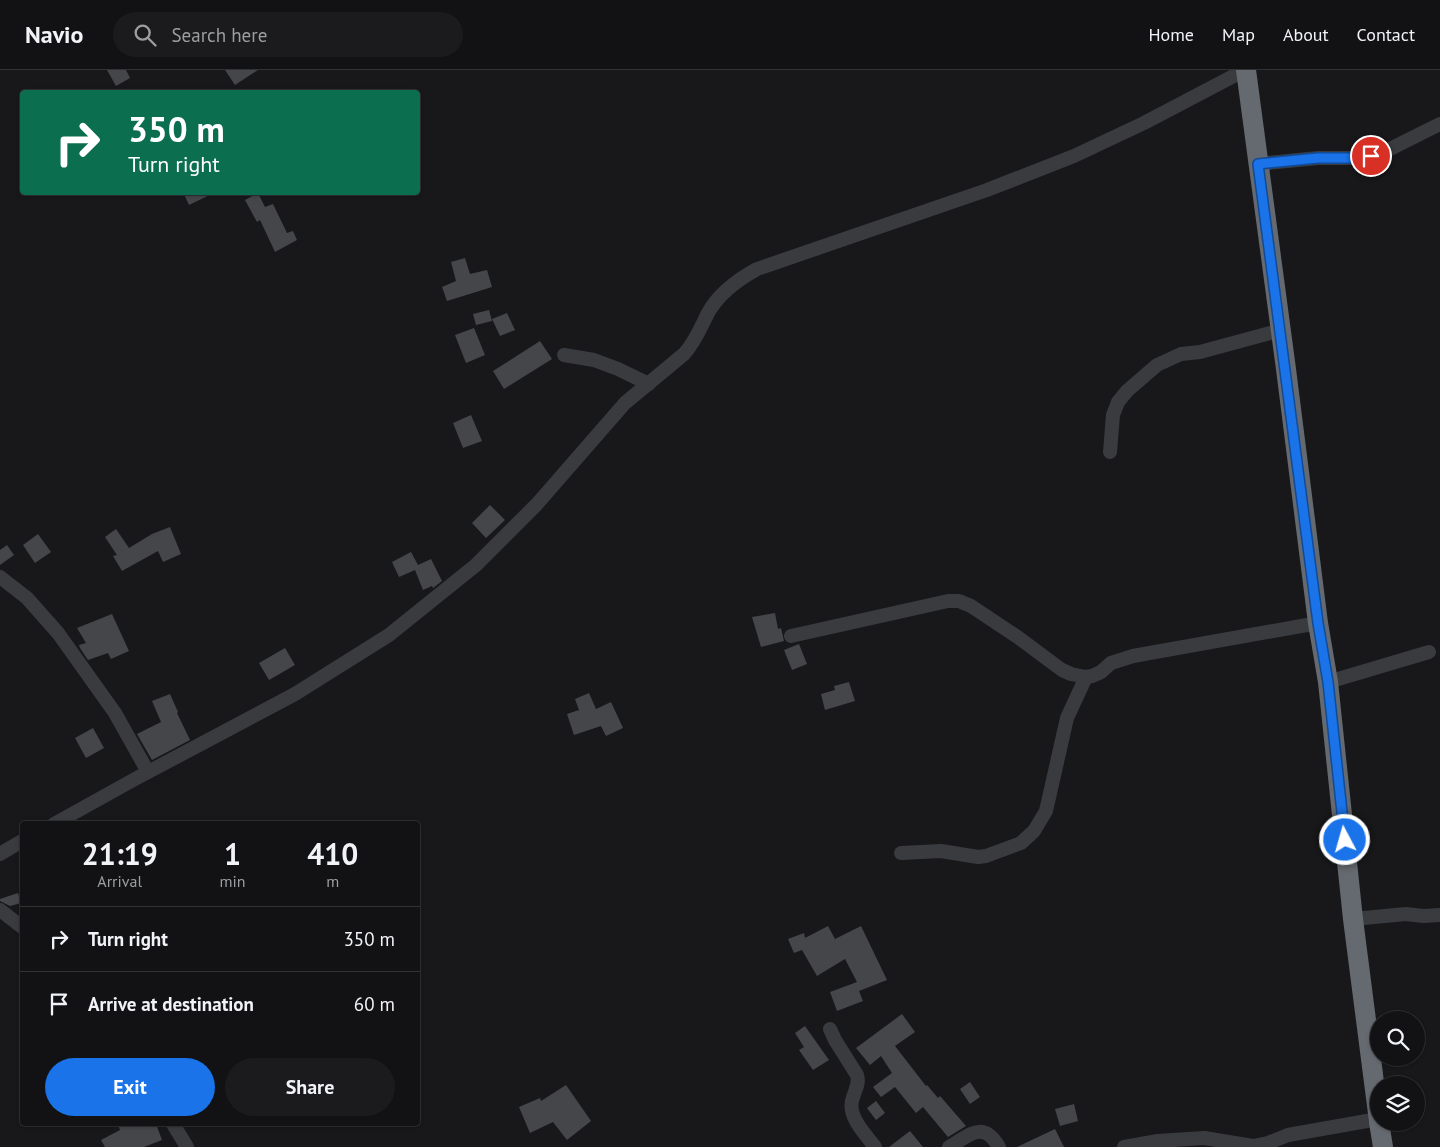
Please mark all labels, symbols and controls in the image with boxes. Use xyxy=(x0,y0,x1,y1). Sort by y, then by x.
search box xyxy=(113,12,463,57)
text: Navio xyxy=(25,19,83,50)
icon: search xyxy=(131,21,159,49)
text: Search here xyxy=(171,23,267,47)
text: Home xyxy=(1148,23,1194,46)
text: Map xyxy=(1222,23,1255,46)
text: About xyxy=(1283,23,1329,46)
text: Contact xyxy=(1357,23,1415,46)
text: 350 m xyxy=(128,106,225,152)
icon: right xyxy=(45,110,110,175)
pin xyxy=(1350,135,1392,177)
icon: arrive xyxy=(1357,142,1385,170)
text: Turn right xyxy=(128,150,220,178)
position arrow xyxy=(1318,813,1370,865)
text: 21:19 xyxy=(82,834,158,873)
text: 1 xyxy=(224,834,241,873)
text: 410 xyxy=(307,834,358,873)
text: Arrival xyxy=(97,871,142,891)
text: min xyxy=(220,871,246,891)
text: m xyxy=(326,871,339,891)
icon: right xyxy=(45,925,73,953)
text: Turn right xyxy=(88,927,168,951)
text: 350 m xyxy=(343,927,395,951)
icon: arrive xyxy=(45,990,73,1018)
text: Arrive at destination xyxy=(88,992,254,1016)
text: 60 m xyxy=(354,992,395,1016)
map controls xyxy=(1370,1011,1425,1131)
button: search xyxy=(1370,1011,1425,1066)
button: Exit xyxy=(45,1058,215,1116)
button: Share xyxy=(225,1058,395,1116)
button: layers xyxy=(1370,1076,1425,1131)

